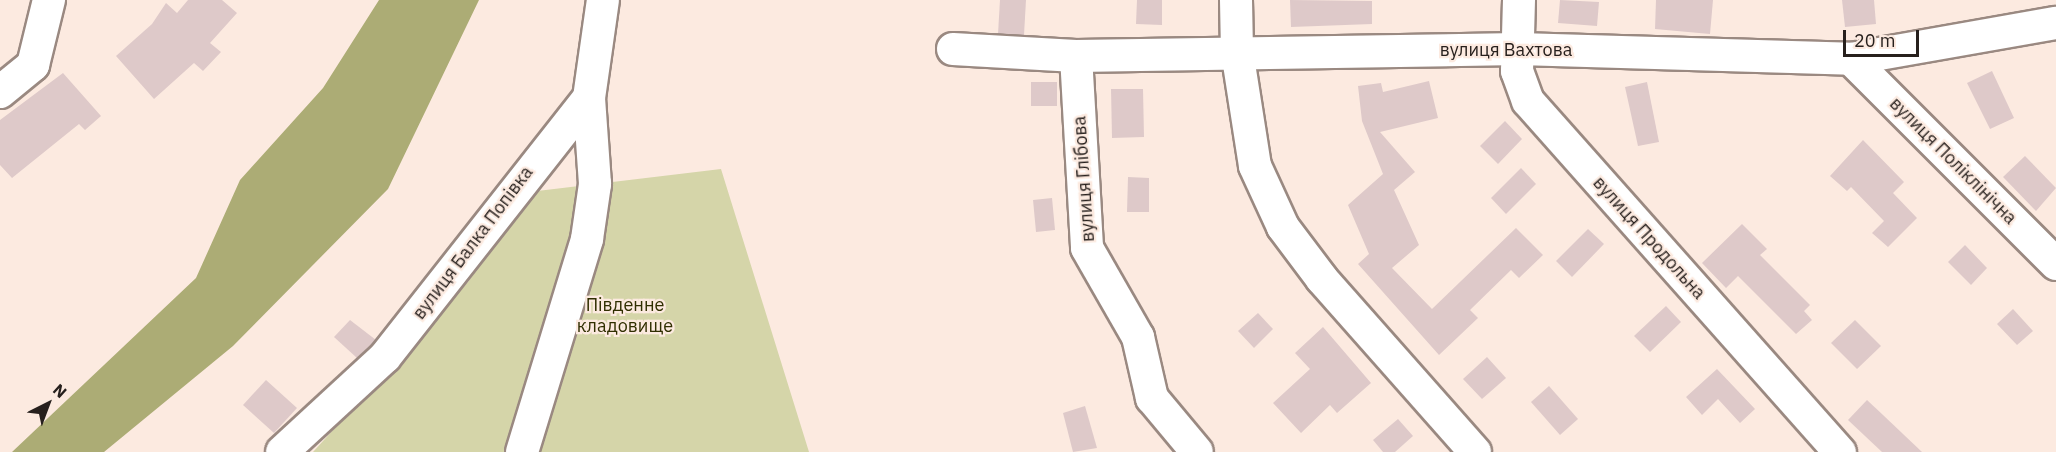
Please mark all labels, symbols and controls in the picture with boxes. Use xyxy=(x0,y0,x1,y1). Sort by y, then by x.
scale bar xyxy=(1846,18,1922,56)
text: 20 m xyxy=(1854,29,1896,52)
street label: вулиця Вахтова xyxy=(1440,39,1572,61)
street label: вулиця Поліклінічна xyxy=(1885,93,2021,229)
street label: вулиця Глібова xyxy=(1069,115,1099,243)
street label: вулиця Балка Попівка xyxy=(408,162,538,324)
street label: вулиця Продольна xyxy=(1588,172,1710,304)
park label: Південне кладовище xyxy=(577,295,673,338)
north arrow xyxy=(18,374,78,434)
text: N xyxy=(49,379,71,402)

